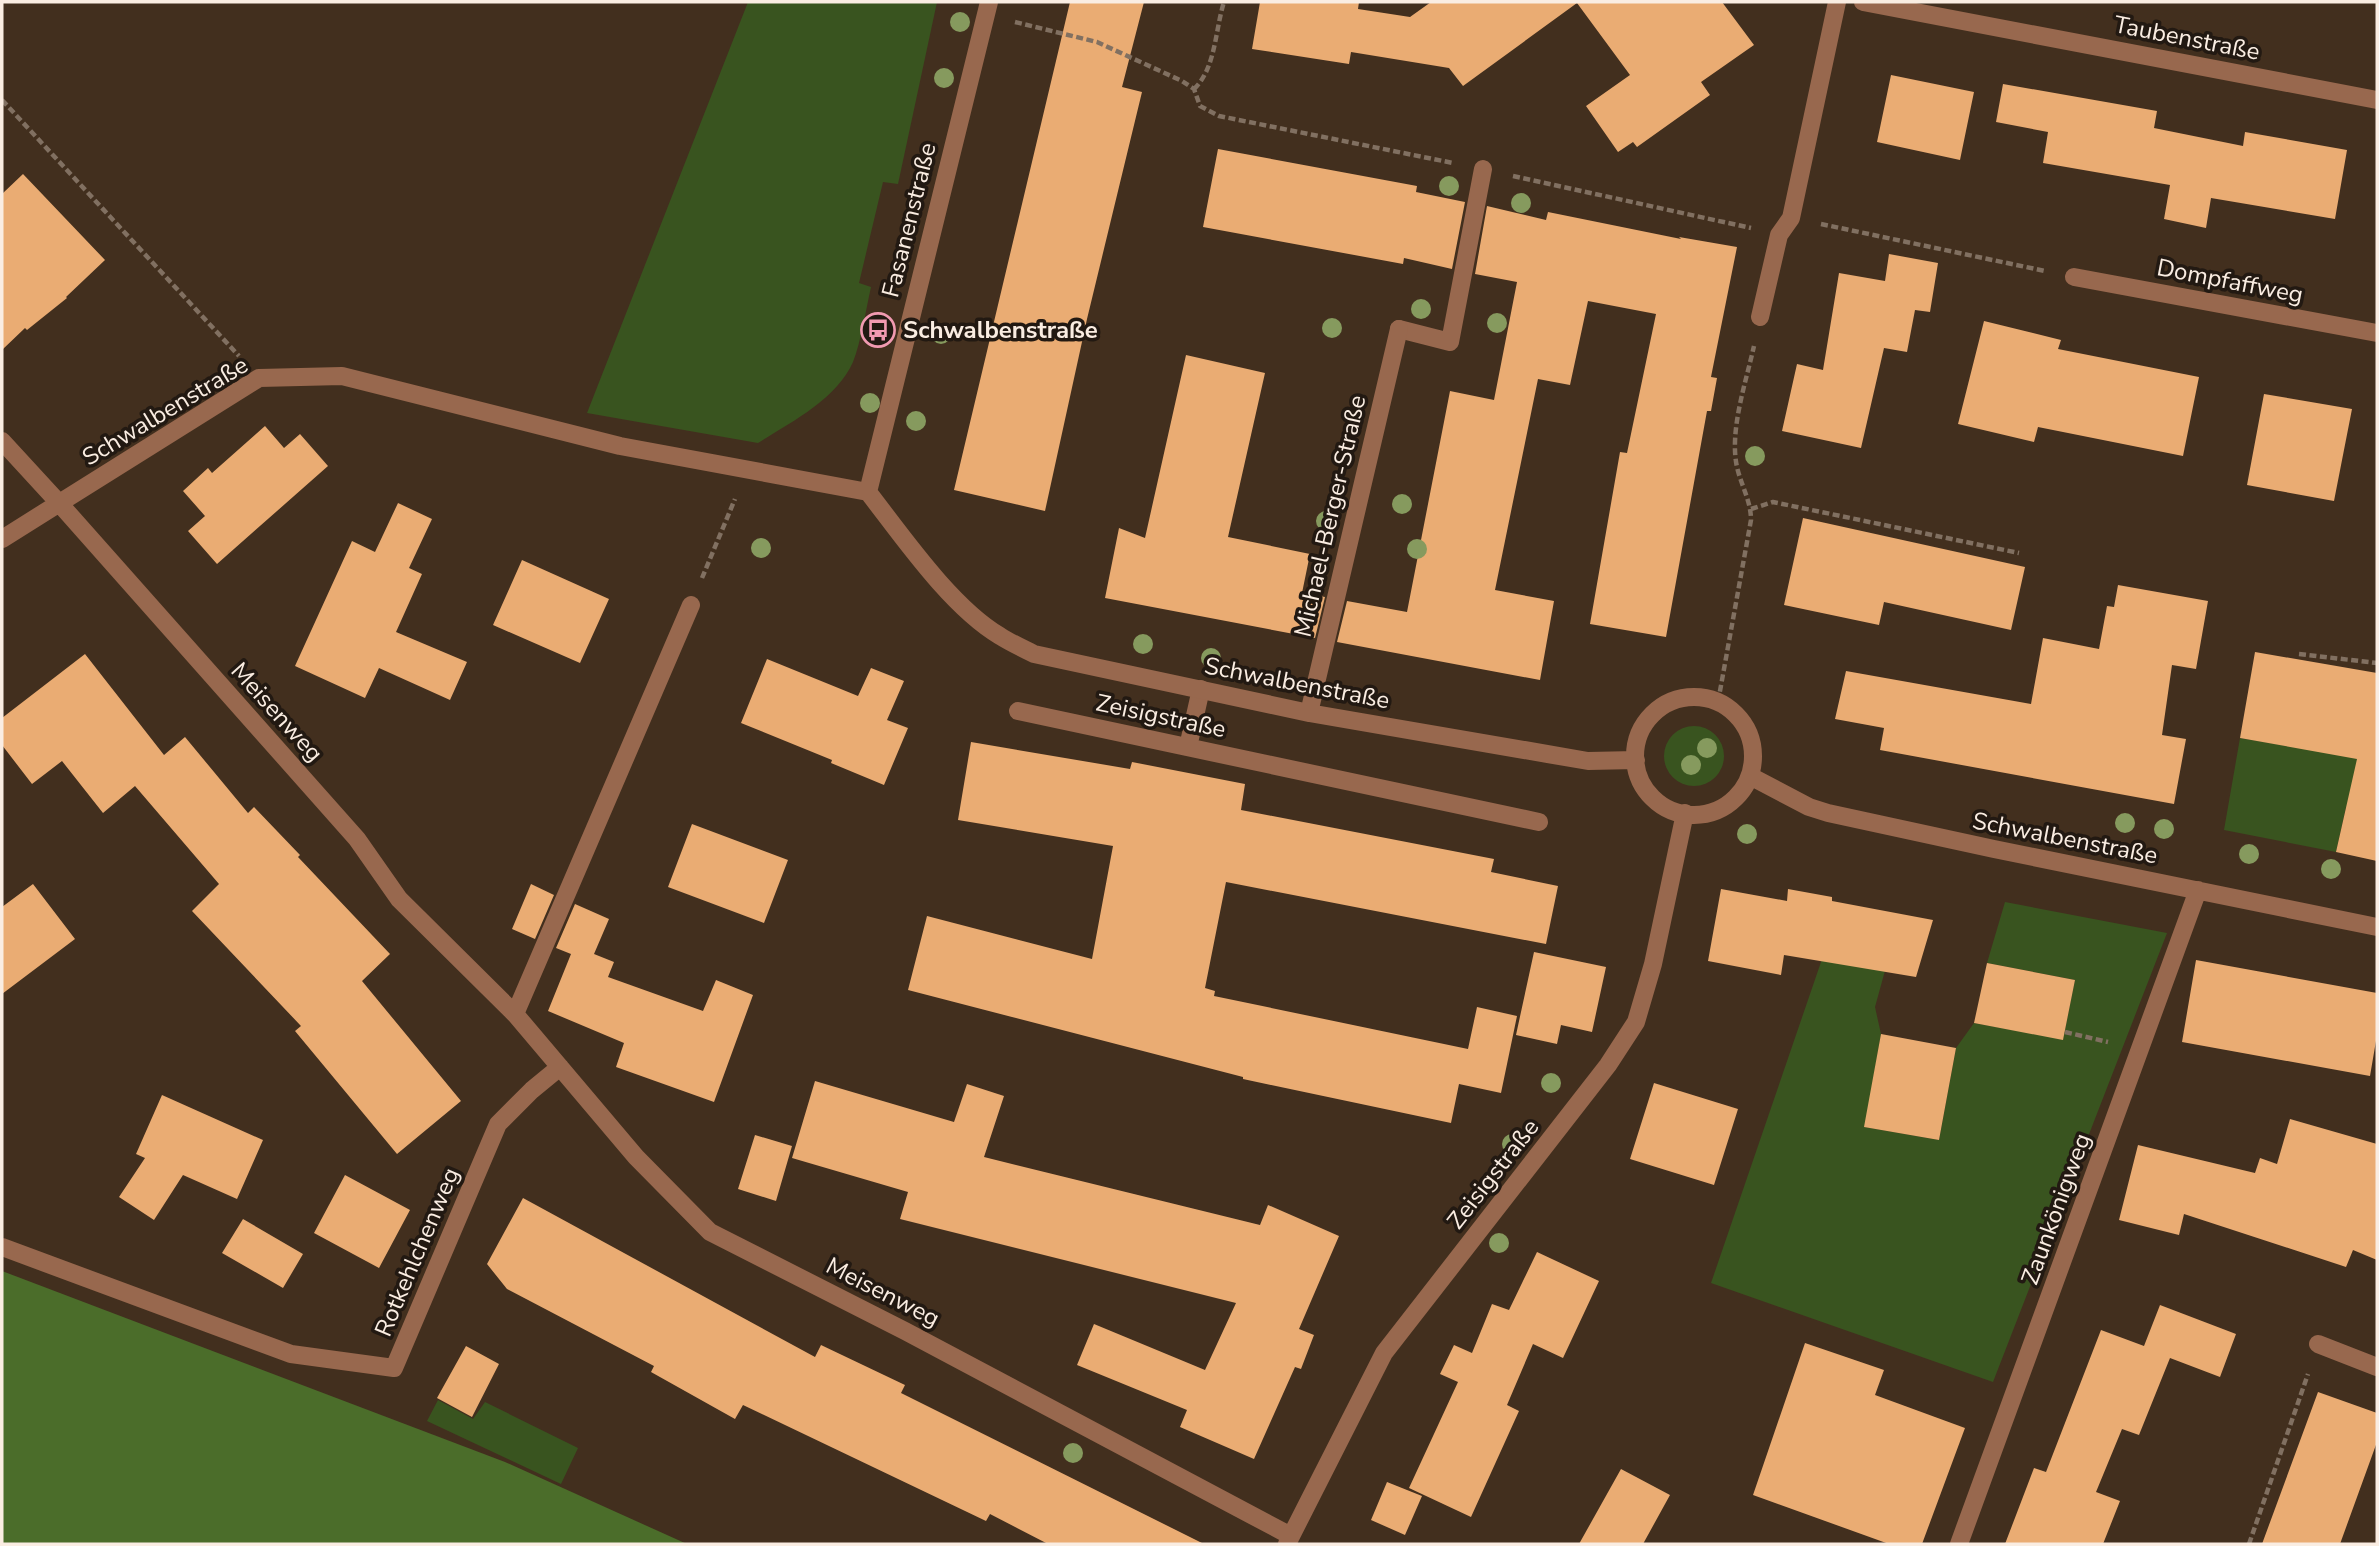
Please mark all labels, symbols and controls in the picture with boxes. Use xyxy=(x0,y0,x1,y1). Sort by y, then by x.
street label: Taubenstraße xyxy=(2111,8,2263,68)
street label: Fasanenstraße xyxy=(874,139,944,301)
street label: Dompfaffweg xyxy=(2154,251,2306,311)
bus stop icon: Schwalbenstraße xyxy=(859,311,897,349)
place label: Schwalbenstraße xyxy=(903,314,1098,346)
street label: Schwalbenstraße xyxy=(76,349,254,473)
street label: Michael-Berger-Straße xyxy=(1287,392,1373,640)
street label: Schwalbenstraße xyxy=(1202,649,1392,717)
street label: Meisenweg xyxy=(224,655,330,769)
street label: Zeisigstraße xyxy=(1093,687,1229,745)
street label: Schwalbenstraße xyxy=(1970,804,2160,872)
street label: Zeisigstraße xyxy=(1440,1112,1546,1236)
street label: Zaunkönigweg xyxy=(2014,1129,2098,1289)
street label: Rotkehlchenweg xyxy=(367,1163,467,1341)
street label: Meisenweg xyxy=(821,1250,945,1334)

